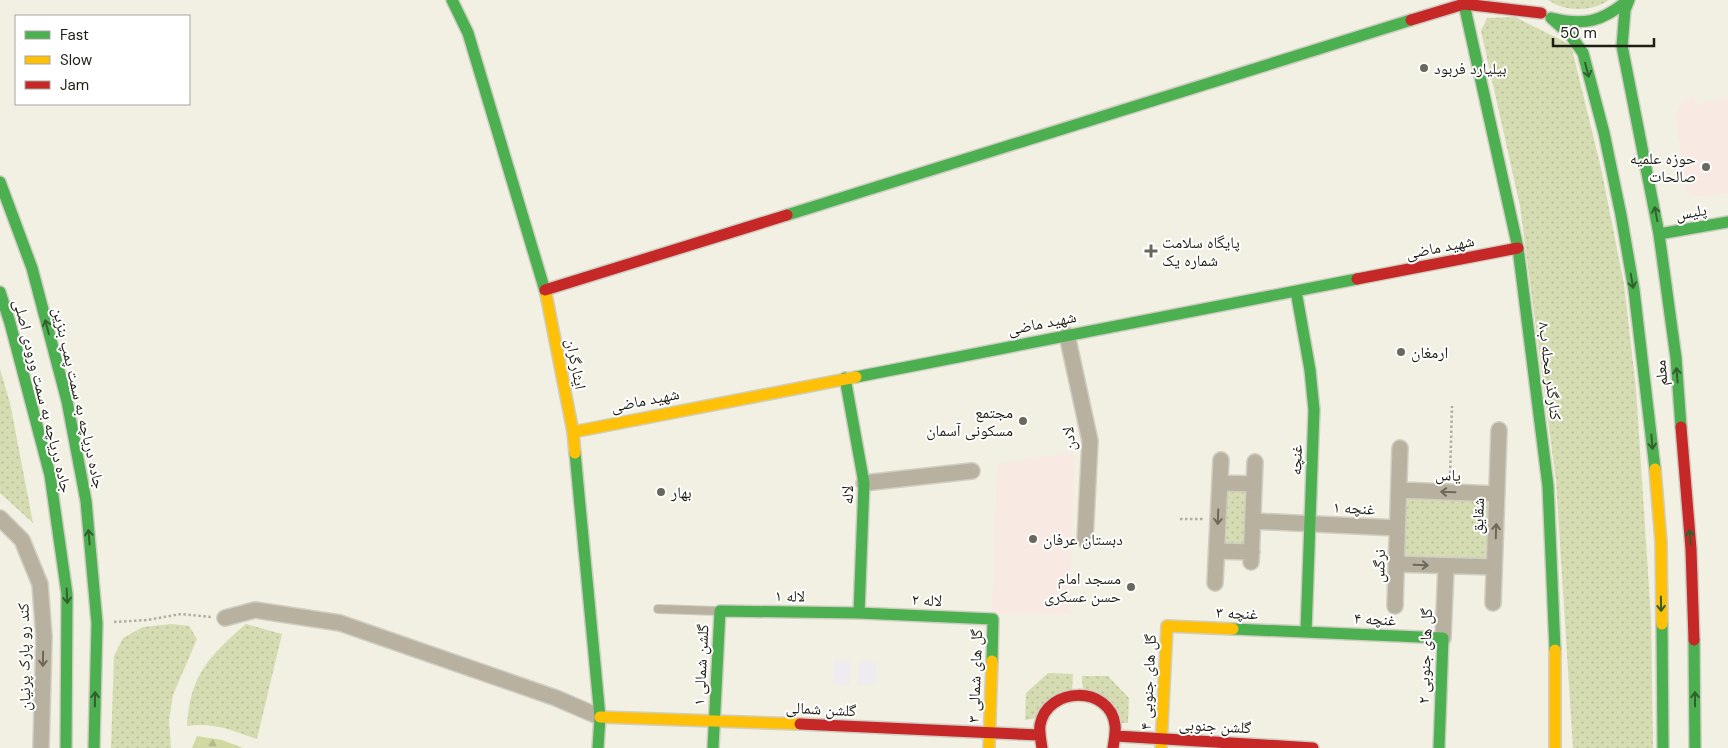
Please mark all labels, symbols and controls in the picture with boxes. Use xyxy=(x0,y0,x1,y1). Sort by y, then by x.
legend xyxy=(15,15,190,105)
scale bar xyxy=(1553,15,1654,47)
text: 50 m xyxy=(1560,23,1597,43)
text: Fast xyxy=(60,25,89,45)
text: Slow xyxy=(60,50,93,70)
place label: بیلیارد فربود xyxy=(1434,58,1507,79)
marker: بیلیارد فربود xyxy=(1418,62,1430,74)
one-way arrow xyxy=(1583,62,1593,78)
text: Jam xyxy=(60,75,89,95)
place label: حوزه علمیه صالحات xyxy=(1630,148,1696,187)
marker: حوزه علمیه صالحات xyxy=(1700,161,1712,173)
street label: پلیس xyxy=(1674,199,1709,225)
one-way arrow xyxy=(1650,206,1660,222)
street label: شهید ماضی xyxy=(1404,230,1476,264)
place label: پایگاه سلامت شماره یک xyxy=(1162,232,1240,271)
marker: پایگاه سلامت شماره یک xyxy=(1144,244,1158,258)
one-way arrow xyxy=(1628,272,1638,288)
street label: جاده دریاچه به سمت ورودی اصلی xyxy=(9,297,77,495)
street label: جاده دریاچه به سمت پمپ بنزین xyxy=(48,305,110,491)
street label: شهید ماضی xyxy=(1006,306,1078,340)
one-way arrow xyxy=(42,319,51,335)
street label: کنارگذر محله ب۸ xyxy=(1534,321,1567,422)
street label: ایثارگران xyxy=(561,337,591,391)
place label: ارمغان xyxy=(1411,342,1448,363)
marker: ارمغان xyxy=(1395,346,1407,358)
street label: معلم xyxy=(1649,359,1673,387)
one-way arrow xyxy=(1673,367,1682,383)
street label: شهید ماضی xyxy=(609,383,681,417)
place label: مجتمع مسکونی آسمان xyxy=(926,402,1013,441)
marker: مجتمع مسکونی آسمان xyxy=(1017,415,1029,427)
street label: لادن xyxy=(1057,426,1081,452)
one-way arrow xyxy=(1647,434,1657,450)
street label: غنچه xyxy=(1285,444,1307,476)
street label: یاس xyxy=(1435,464,1461,486)
place label: بهار xyxy=(670,482,692,503)
marker: بهار xyxy=(655,486,667,498)
street label: لاله xyxy=(837,486,858,504)
one-way arrow xyxy=(1440,488,1456,497)
street label: غنچه ۱ xyxy=(1332,496,1376,520)
street label: شقایق xyxy=(1467,497,1489,535)
one-way arrow xyxy=(1214,509,1223,525)
one-way arrow xyxy=(1491,523,1500,539)
one-way arrow xyxy=(85,529,94,545)
place label: دبستان عرفان xyxy=(1043,529,1123,550)
one-way arrow xyxy=(1685,529,1695,545)
marker: دبستان عرفان xyxy=(1027,533,1039,545)
street label: نرگس xyxy=(1368,549,1390,583)
one-way arrow xyxy=(1413,560,1429,570)
place label: مسجد امام حسن عسکری xyxy=(1044,568,1121,607)
marker: مسجد امام حسن عسکری xyxy=(1125,581,1137,593)
street label: لاله ۱ xyxy=(775,585,805,607)
one-way arrow xyxy=(62,587,71,603)
street label: لاله ۲ xyxy=(911,589,943,611)
one-way arrow xyxy=(1656,596,1666,612)
street label: کند رو پارک پرنیان xyxy=(13,602,35,711)
street label: غنچه ۳ xyxy=(1216,602,1258,624)
street label: غنچه ۴ xyxy=(1353,607,1397,631)
street label: گل های جنوبی ۲ xyxy=(1413,607,1437,704)
street label: گلشن شمالی ۱ xyxy=(688,623,714,706)
street label: گل های شمالی ۳ xyxy=(963,628,987,723)
street label: گل های جنوبی ۴ xyxy=(1135,633,1161,730)
one-way arrow xyxy=(38,651,48,667)
one-way arrow xyxy=(90,692,100,708)
one-way arrow xyxy=(1690,692,1700,708)
street label: گلشن شمالی xyxy=(785,697,857,721)
street label: گلشن جنوبی xyxy=(1178,714,1252,738)

